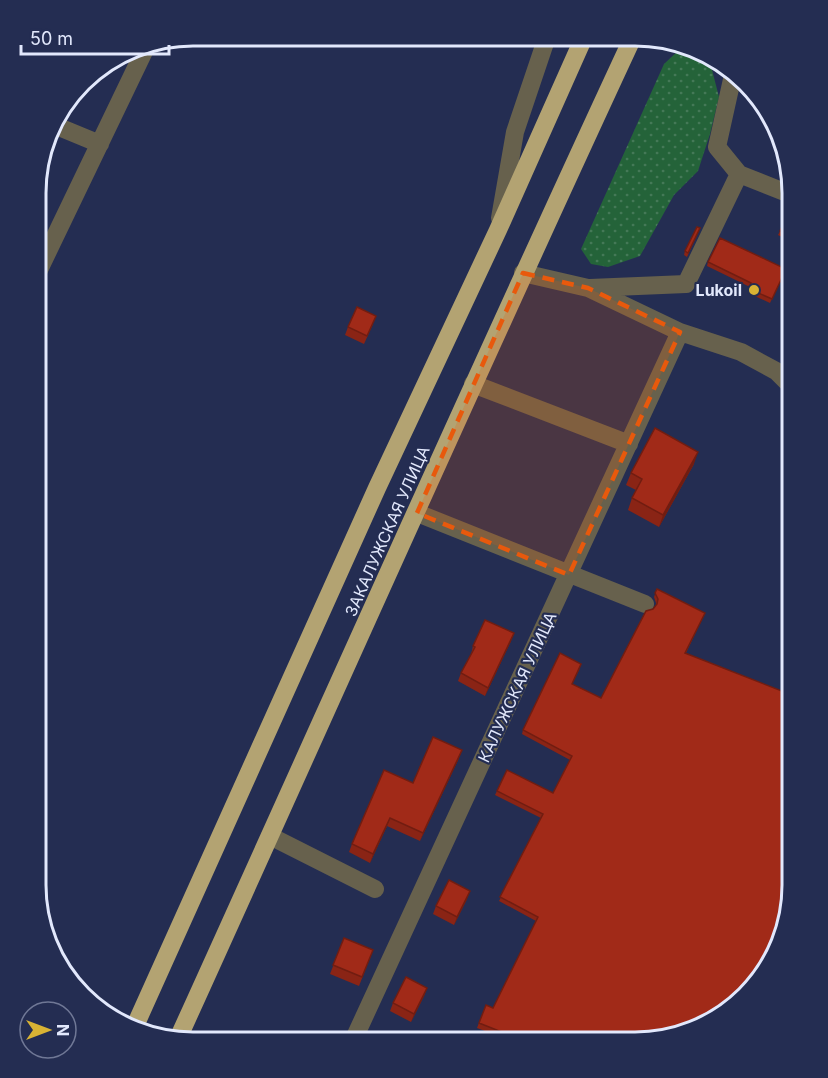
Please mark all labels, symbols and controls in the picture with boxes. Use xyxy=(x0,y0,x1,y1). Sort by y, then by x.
scale bar xyxy=(21,18,170,56)
text: 50 m xyxy=(30,28,73,49)
place label: Lukoil xyxy=(696,280,742,300)
marker: Lukoil xyxy=(747,283,761,297)
street label: ЗАКАЛУЖСКАЯ УЛИЦА xyxy=(340,443,434,619)
street label: КАЛУЖСКАЯ УЛИЦА xyxy=(473,609,561,765)
north arrow xyxy=(18,1000,78,1060)
text: N xyxy=(53,1024,73,1036)

